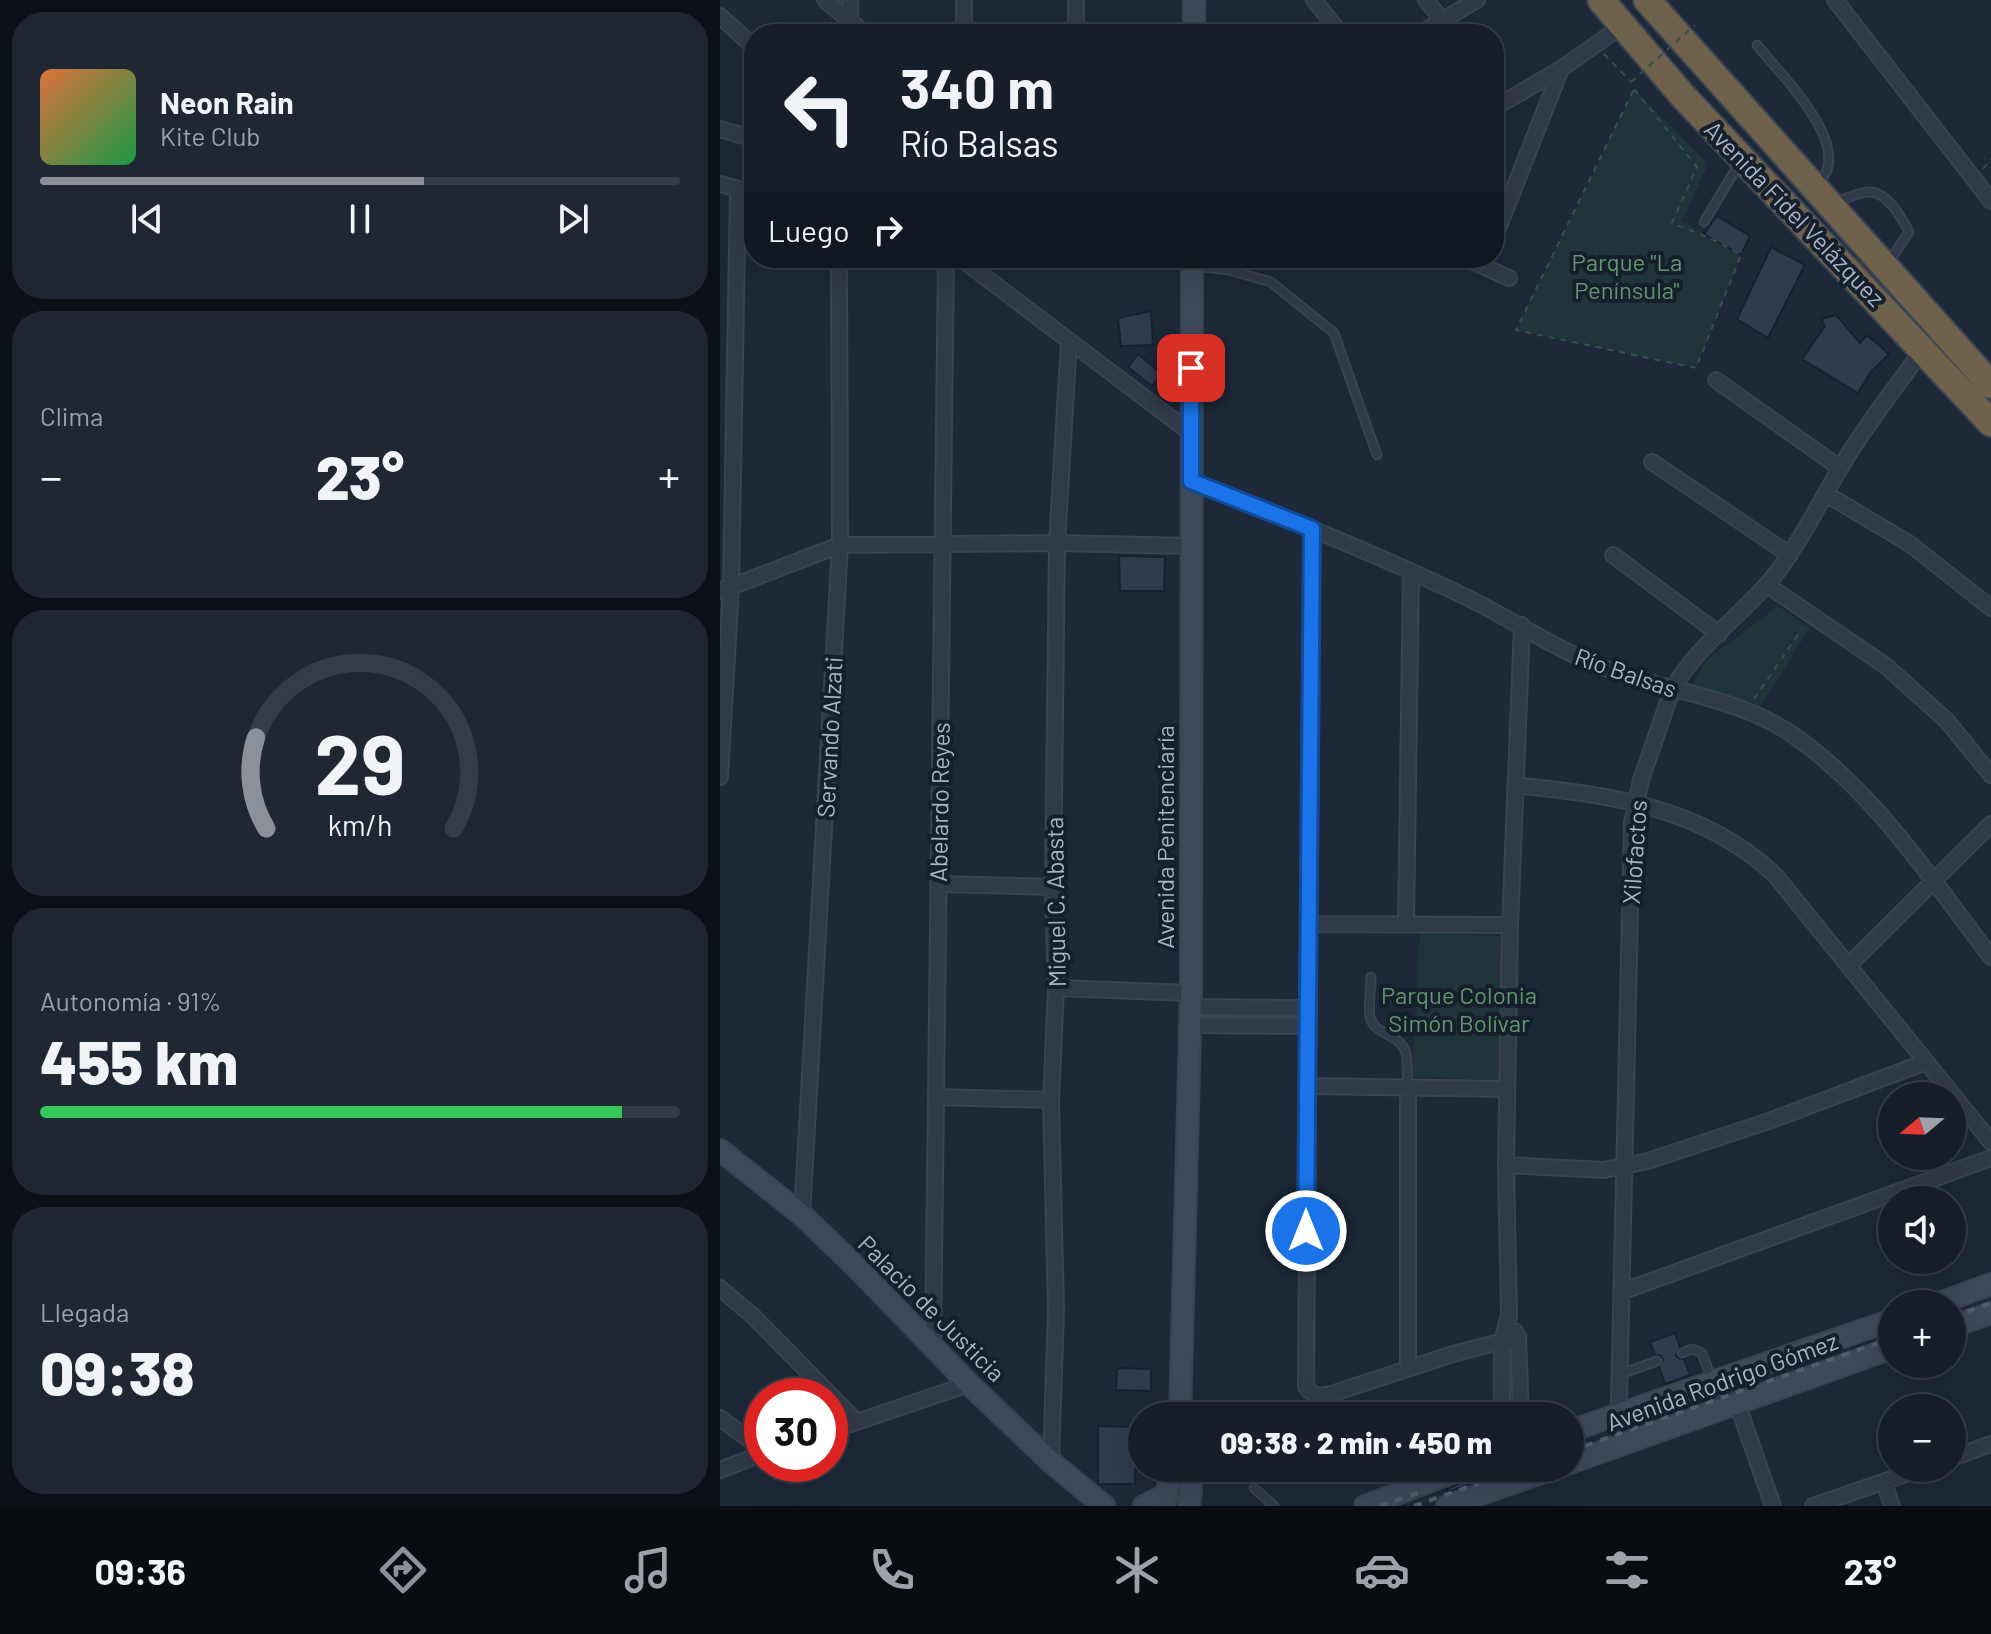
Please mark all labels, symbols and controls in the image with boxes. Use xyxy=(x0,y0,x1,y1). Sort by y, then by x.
text: 340 m xyxy=(900,53,1054,120)
icon: left xyxy=(768,56,872,160)
text: Neon Rain xyxy=(160,84,294,120)
street label: Avenida Fidel Velázquez xyxy=(1699,114,1891,312)
text: Kite Club xyxy=(160,120,261,151)
text: Río Balsas xyxy=(900,121,1059,164)
icon: previous xyxy=(125,197,169,241)
icon: pause xyxy=(338,197,382,241)
icon: next xyxy=(551,197,595,241)
icon: right xyxy=(866,208,910,252)
text: Luego xyxy=(768,212,850,248)
park label: Parque "La Península" xyxy=(1572,247,1682,304)
pin xyxy=(1157,334,1225,402)
icon: arrive xyxy=(1169,346,1213,390)
text: Clima xyxy=(40,400,103,431)
text: 23° xyxy=(316,440,404,512)
text: − xyxy=(40,449,62,502)
text: + xyxy=(658,449,680,502)
street label: Río Balsas xyxy=(1571,641,1681,703)
street label: Servando Alzati xyxy=(810,656,848,818)
text: 29 xyxy=(315,712,405,812)
street label: Abelardo Reyes xyxy=(923,722,955,882)
street label: Avenida Penitenciaría xyxy=(1150,725,1179,949)
street label: Xilofactos xyxy=(1616,799,1652,905)
text: km/h xyxy=(328,807,392,842)
street label: Miguel C. Abasta xyxy=(1039,817,1071,987)
park label: Parque Colonia Simón Bolívar xyxy=(1381,980,1537,1037)
text: Autonomía · 91% xyxy=(40,985,221,1016)
text: 455 km xyxy=(40,1025,238,1097)
north arrow xyxy=(1878,1082,1966,1170)
map controls xyxy=(1878,1082,1966,1482)
button: sound xyxy=(1878,1186,1966,1274)
position arrow xyxy=(1264,1189,1348,1273)
street label: Palacio de Justicia xyxy=(853,1229,1011,1387)
button: + xyxy=(1878,1290,1966,1378)
text: Llegada xyxy=(40,1296,129,1327)
street label: Avenida Rodrigo Gómez xyxy=(1602,1326,1842,1436)
text: 09:38 xyxy=(40,1336,195,1408)
speed limit sign: 30 xyxy=(744,1378,848,1482)
button: − xyxy=(1878,1394,1966,1482)
text: 09:38 · 2 min · 450 m xyxy=(1220,1424,1492,1460)
icon: directions xyxy=(375,1542,431,1598)
icon: music xyxy=(620,1542,676,1598)
icon: phone xyxy=(864,1542,920,1598)
icon: climate xyxy=(1109,1542,1165,1598)
icon: car xyxy=(1354,1542,1410,1598)
icon: filters xyxy=(1599,1542,1655,1598)
text: 09:36 xyxy=(94,1549,186,1592)
text: 23° xyxy=(1844,1549,1896,1592)

